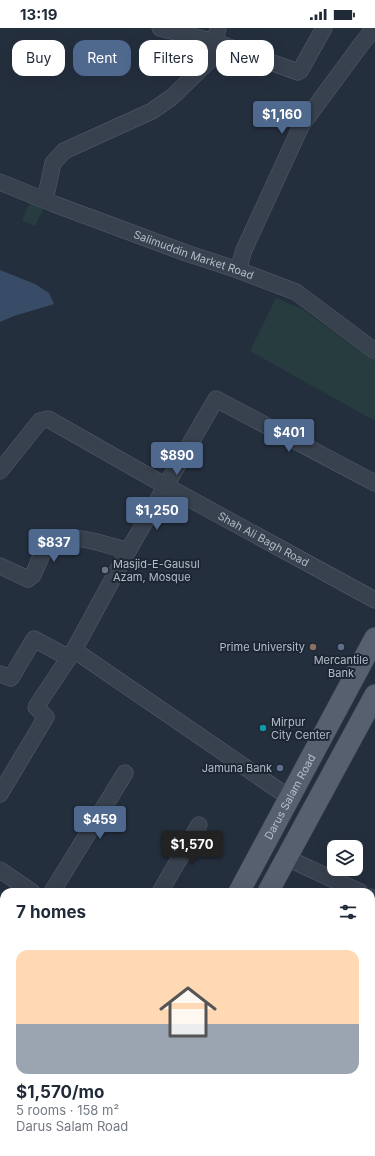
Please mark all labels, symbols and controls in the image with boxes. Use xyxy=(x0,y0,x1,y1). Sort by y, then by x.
text: 13:19 xyxy=(20,5,57,24)
chip: Buy xyxy=(12,40,65,76)
chip: Rent xyxy=(73,40,131,76)
chip: Filters xyxy=(139,40,208,76)
chip: New xyxy=(216,40,274,76)
pin: $1,160 xyxy=(249,101,315,135)
text: $1,160 xyxy=(262,106,302,122)
street label: Salimuddin Market Road xyxy=(132,227,256,282)
pin: $401 xyxy=(265,419,313,453)
text: $401 xyxy=(273,424,305,440)
pin: $890 xyxy=(153,442,201,476)
text: $890 xyxy=(160,447,194,463)
pin: $1,250 xyxy=(124,497,190,531)
text: $1,250 xyxy=(135,502,179,518)
street label: Shah Ali Bagh Road xyxy=(215,509,311,570)
pin: $837 xyxy=(30,529,78,563)
text: $837 xyxy=(38,534,70,550)
place label: Masjid-E-Gausul Azam, Mosque xyxy=(113,557,200,584)
marker: Masjid-E-Gausul Azam, Mosque xyxy=(100,565,110,575)
place label: Prime University xyxy=(220,640,305,654)
marker: Prime University xyxy=(308,642,318,652)
marker: Mercantile Bank xyxy=(336,642,346,652)
place label: Mercantile Bank xyxy=(314,653,368,680)
place label: Mirpur City Center xyxy=(271,715,330,742)
marker: Mirpur City Center xyxy=(258,723,268,733)
street label: Darus Salam Road xyxy=(261,752,319,842)
place label: Jamuna Bank xyxy=(202,761,272,775)
marker: Jamuna Bank xyxy=(275,763,285,773)
pin: $459 xyxy=(76,806,124,840)
text: $459 xyxy=(83,811,117,827)
pin: $1,570 xyxy=(159,831,225,865)
text: $1,570 xyxy=(171,836,213,852)
map controls xyxy=(327,840,363,876)
button: layers xyxy=(327,840,363,876)
icon: filters xyxy=(337,901,359,923)
text: 7 homes xyxy=(16,902,86,922)
icon: home xyxy=(152,976,224,1048)
text: $1,570/mo xyxy=(16,1082,105,1102)
text: 5 rooms · 158 m² xyxy=(16,1102,119,1118)
text: Darus Salam Road xyxy=(16,1118,128,1134)

